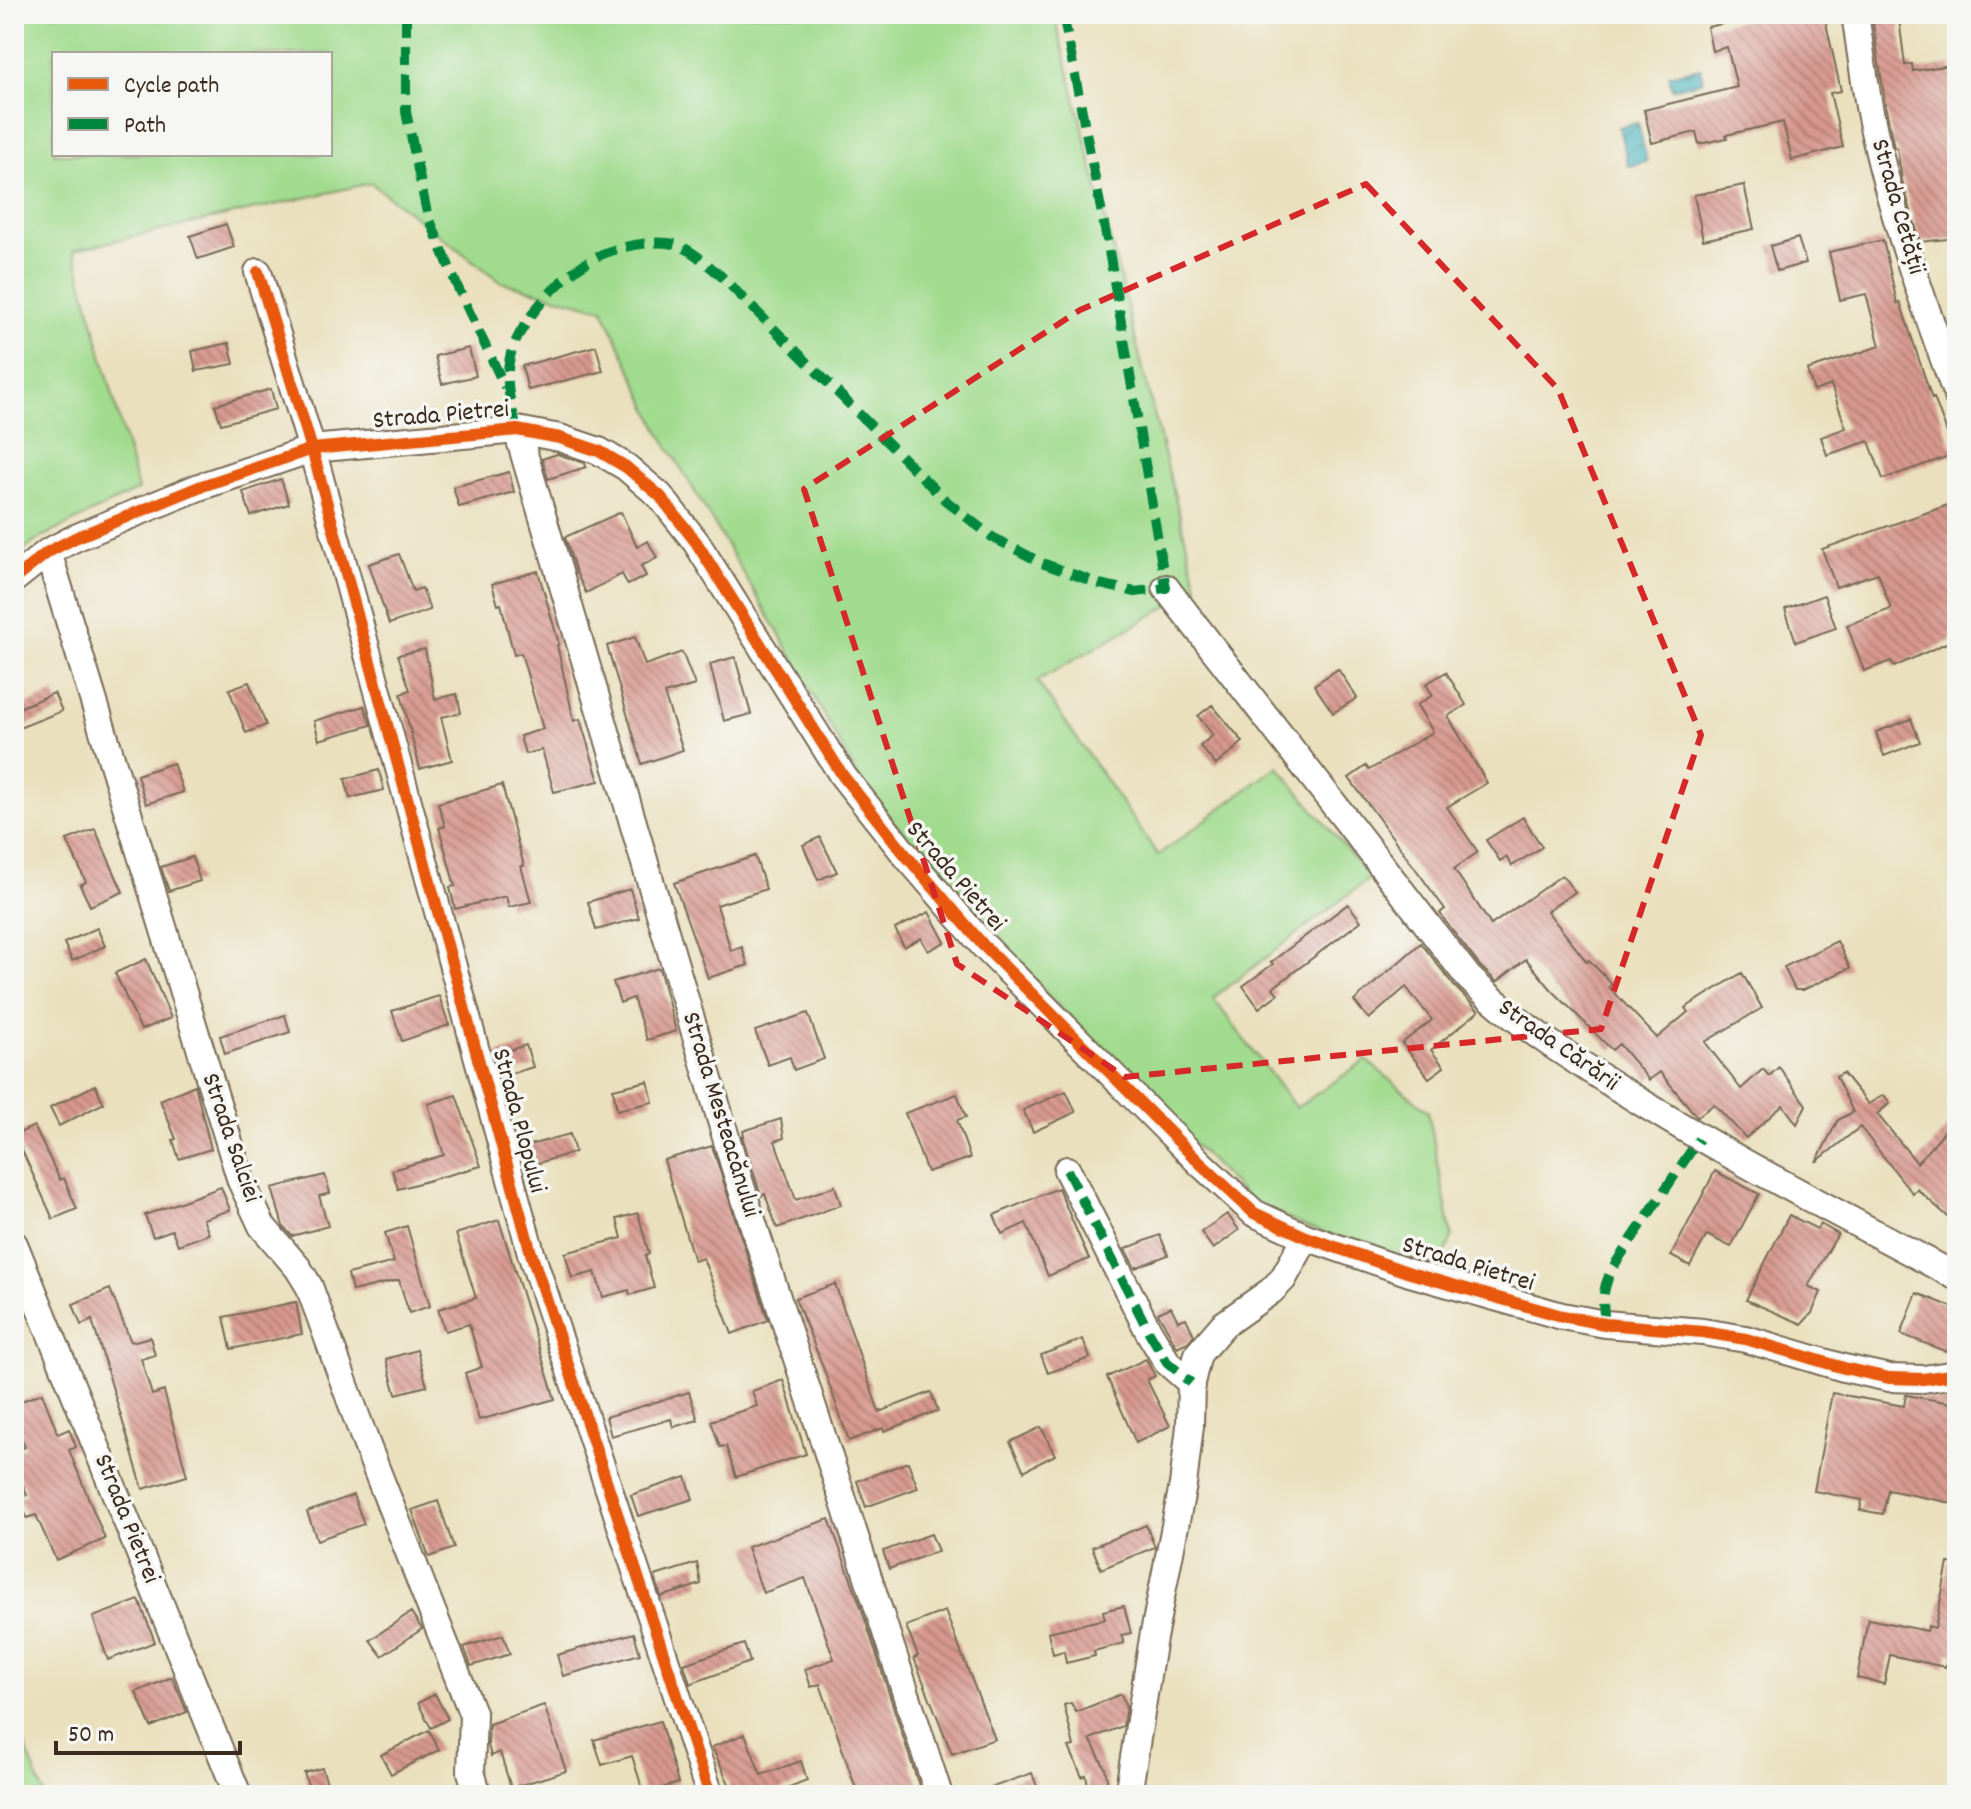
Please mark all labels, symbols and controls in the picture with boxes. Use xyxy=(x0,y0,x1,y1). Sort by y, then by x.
legend xyxy=(52,52,332,156)
text: Cycle path xyxy=(124,70,219,104)
text: Path xyxy=(124,110,166,144)
street label: Strada Cetății xyxy=(1860,135,1934,279)
street label: Strada Pietrei xyxy=(371,392,511,440)
street label: Strada Pietrei xyxy=(896,813,1014,941)
street label: Strada Cărării xyxy=(1490,990,1626,1102)
street label: Strada Mesteacănului xyxy=(671,1008,769,1222)
street label: Strada Plopului xyxy=(481,1045,555,1198)
street label: Strada Salciei xyxy=(191,1068,269,1208)
street label: Strada Pietrei xyxy=(1397,1227,1539,1303)
street label: Strada Pietrei xyxy=(83,1449,169,1590)
scale bar xyxy=(56,1705,240,1755)
text: 50 m xyxy=(68,1719,114,1753)

